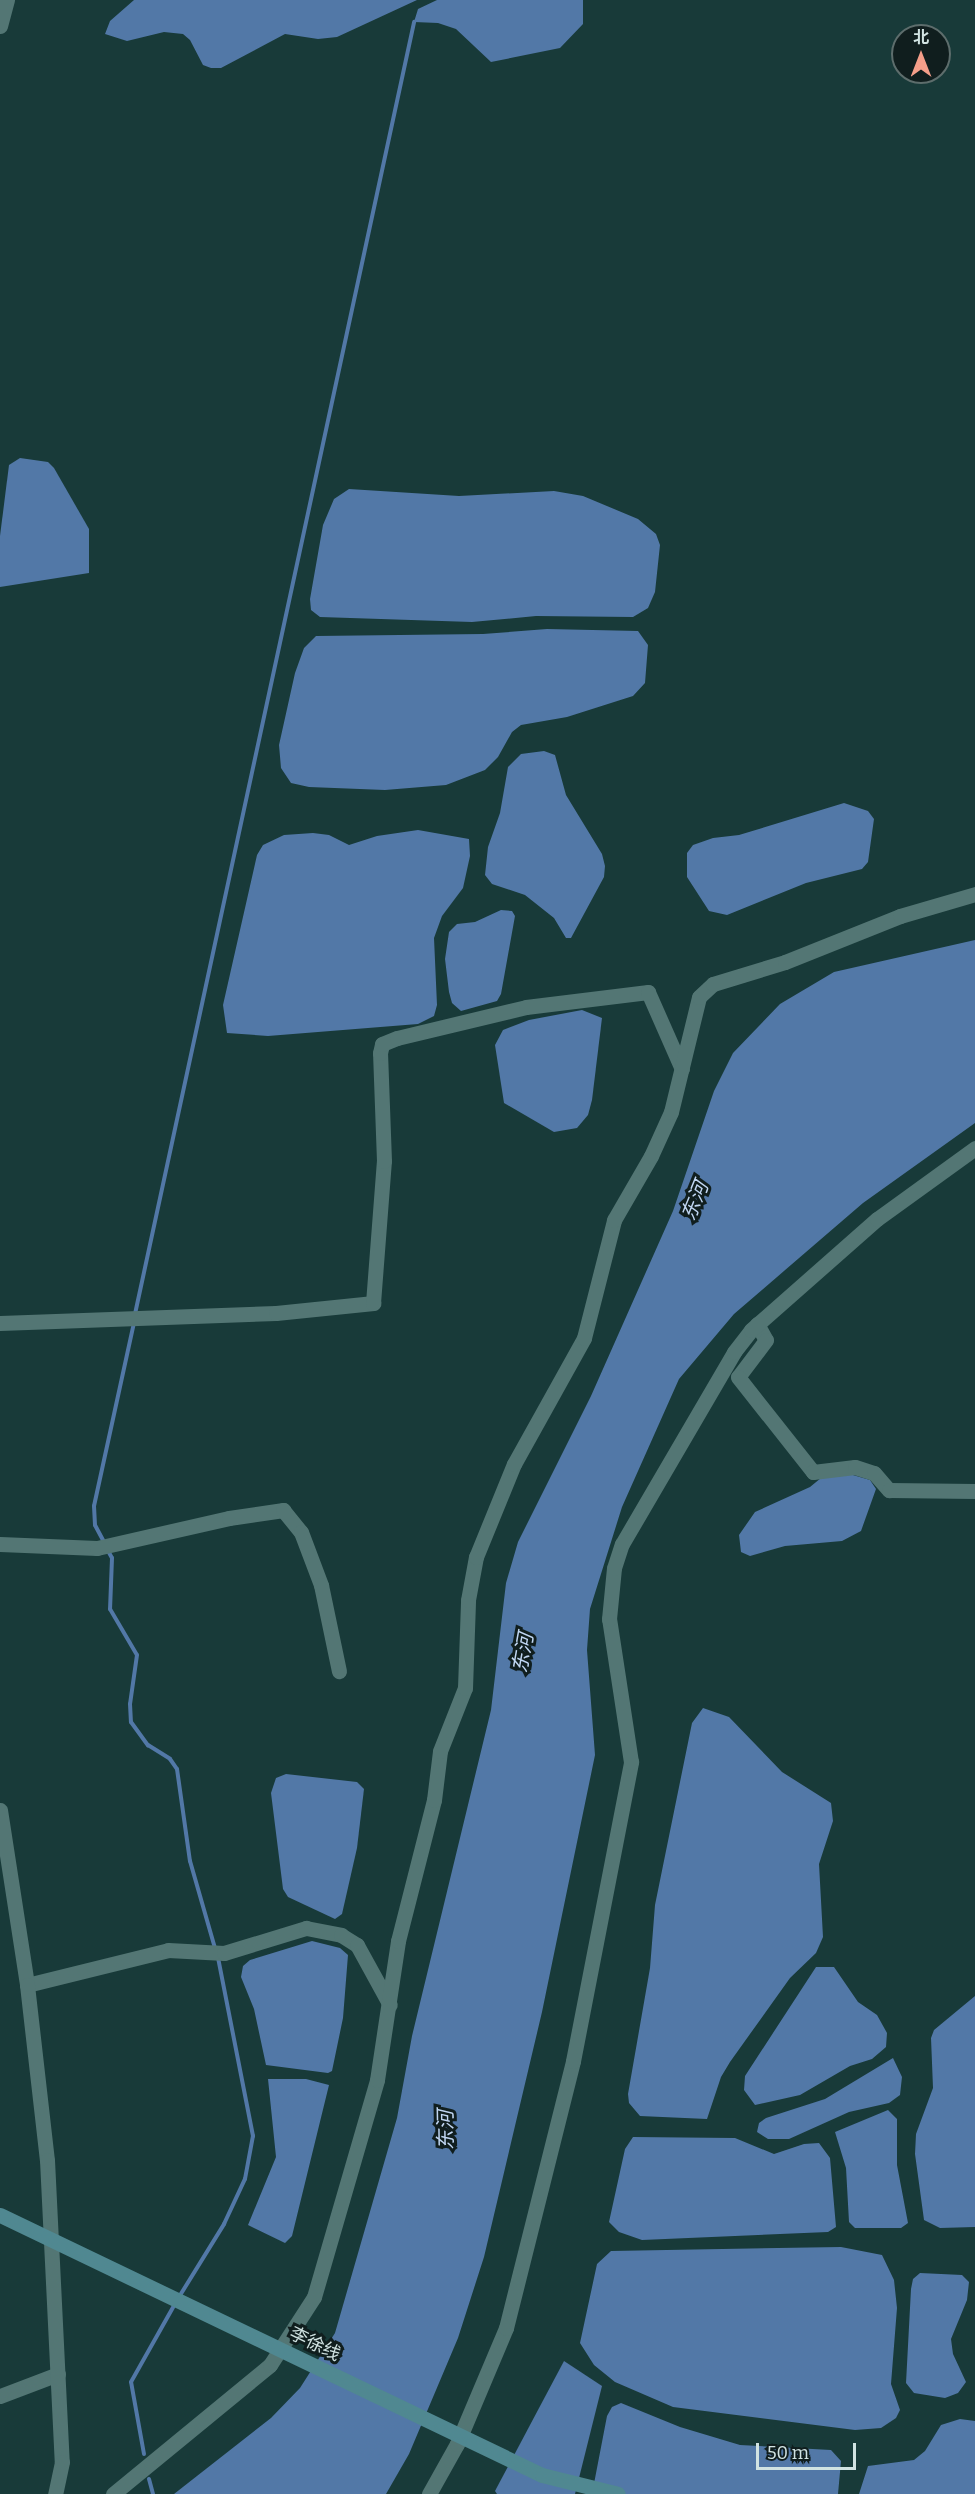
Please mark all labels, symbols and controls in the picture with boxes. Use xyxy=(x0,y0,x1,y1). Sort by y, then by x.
north arrow xyxy=(891,24,951,84)
text: 北 xyxy=(913,28,929,47)
water label: 东河 xyxy=(676,1178,714,1224)
water label: 东河 xyxy=(508,1631,538,1675)
water label: 东河 xyxy=(434,2110,458,2150)
street label: 李徐线 xyxy=(286,2322,344,2366)
scale bar xyxy=(759,2431,860,2469)
text: 50 m xyxy=(767,2442,809,2464)

